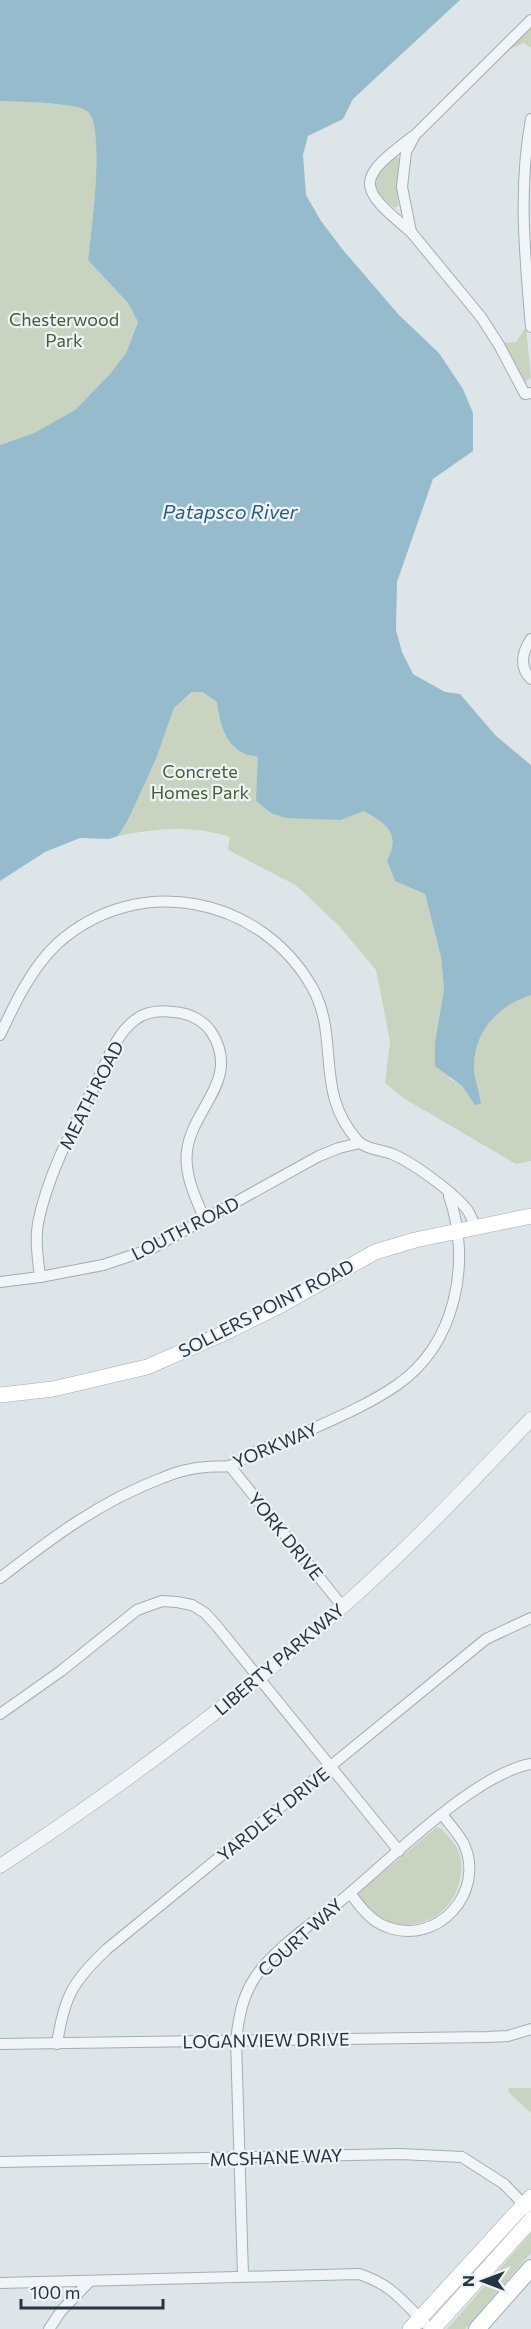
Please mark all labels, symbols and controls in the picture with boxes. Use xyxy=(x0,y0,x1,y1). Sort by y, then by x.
park label: Chesterwood Park xyxy=(9,308,119,351)
water label: Patapsco River xyxy=(162,499,299,523)
park label: Concrete Homes Park xyxy=(151,760,250,803)
street label: MEATH ROAD xyxy=(54,1037,128,1153)
street label: LOUTH ROAD xyxy=(127,1191,243,1265)
street label: SOLLERS POINT ROAD xyxy=(175,1254,357,1362)
street label: YORKWAY xyxy=(230,1417,321,1473)
street label: YORK DRIVE xyxy=(244,1488,328,1584)
street label: LIBERTY PARKWAY xyxy=(210,1598,349,1720)
street label: YARDLEY DRIVE xyxy=(213,1762,333,1866)
street label: COURT WAY xyxy=(253,1893,347,1981)
street label: LOGANVIEW DRIVE xyxy=(182,2028,350,2052)
street label: MCSHANE WAY xyxy=(209,2144,343,2170)
north arrow xyxy=(453,2251,513,2311)
scale bar xyxy=(21,2272,164,2310)
text: N xyxy=(458,2275,477,2287)
text: 100 m xyxy=(30,2281,80,2303)

